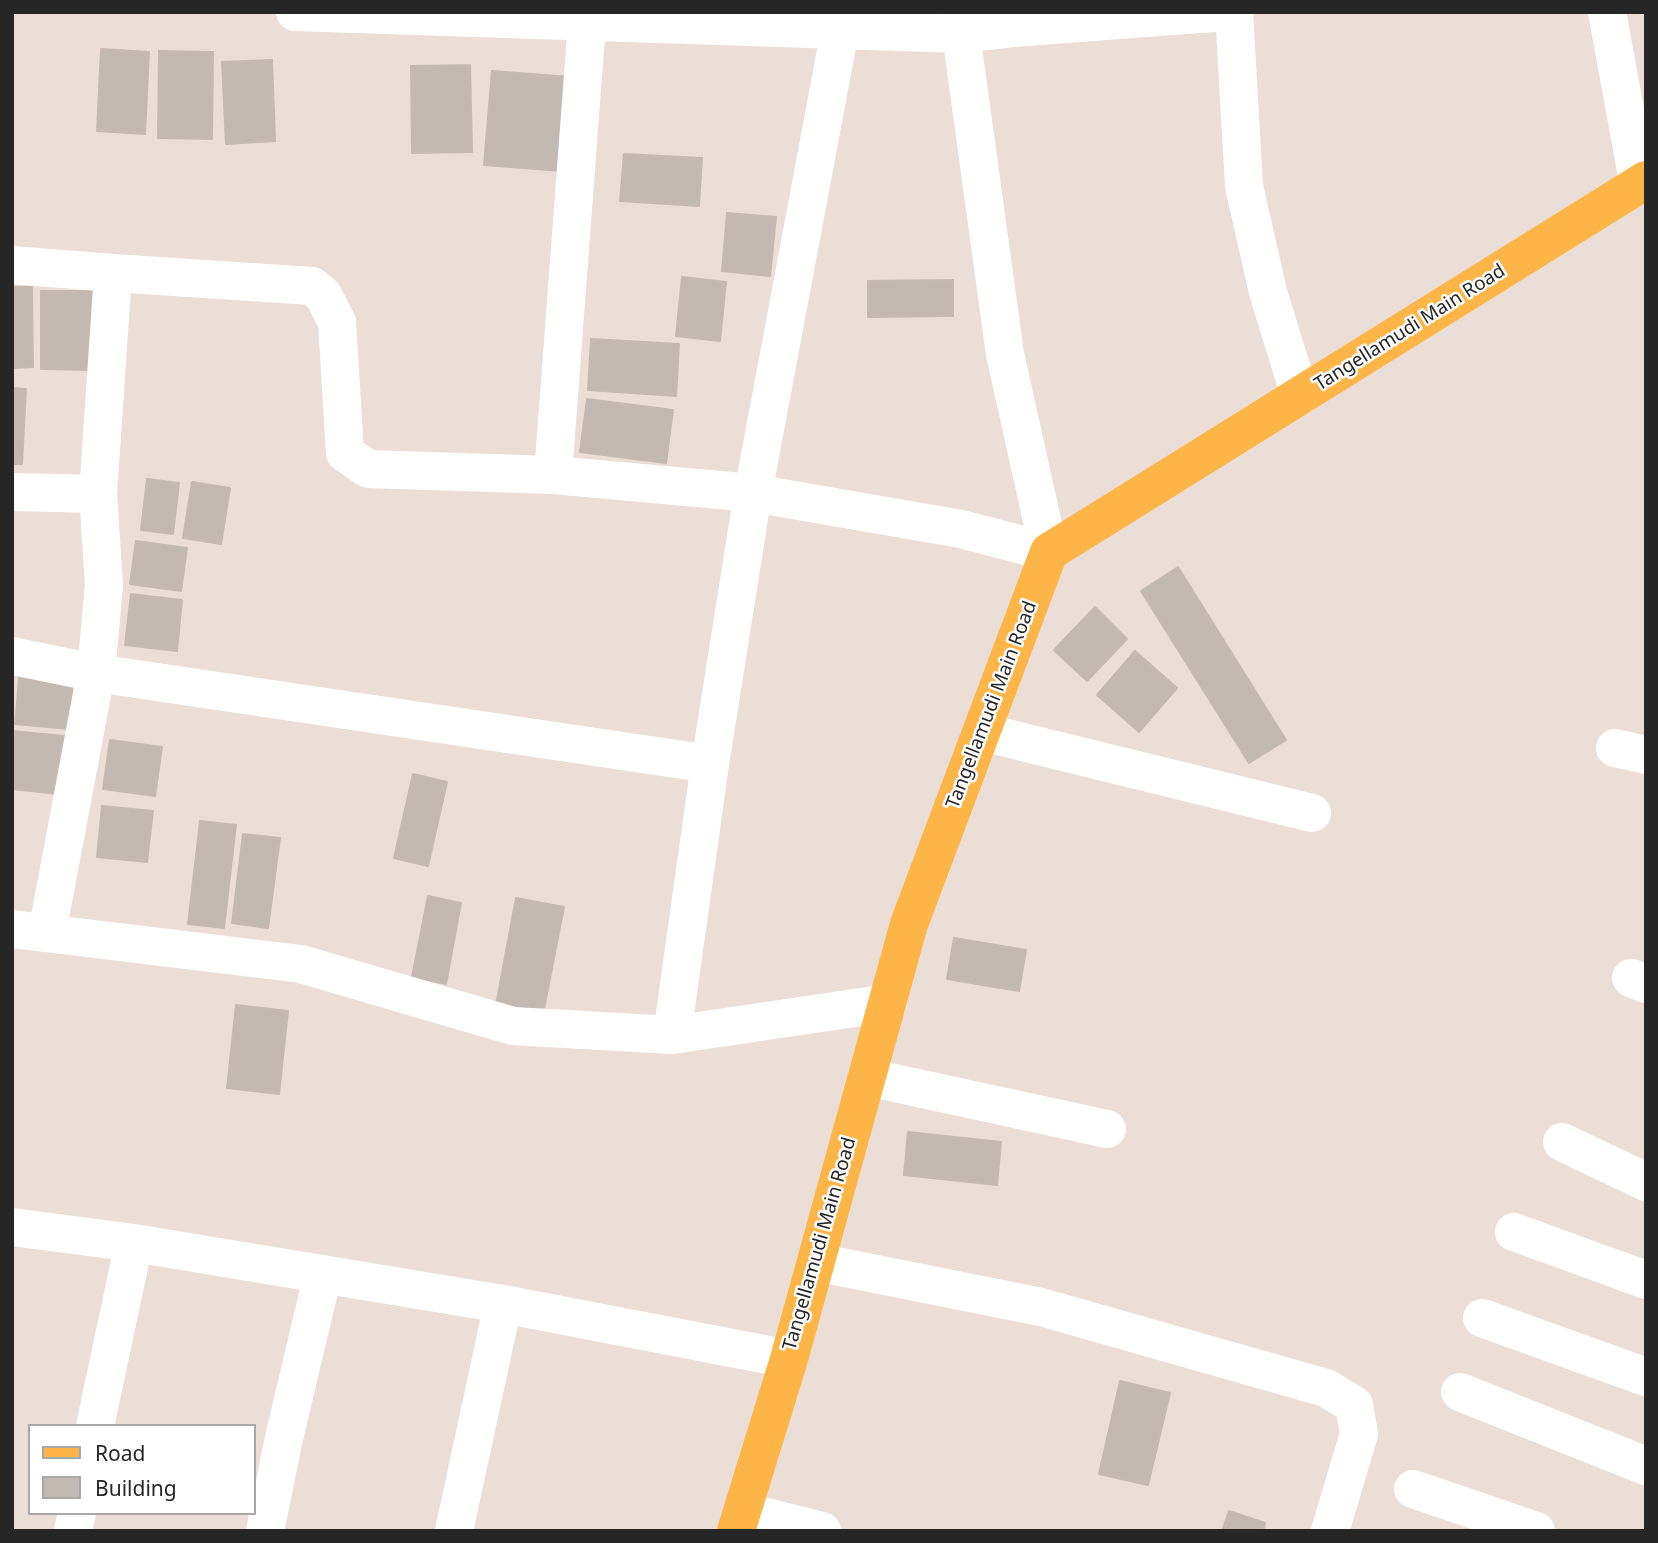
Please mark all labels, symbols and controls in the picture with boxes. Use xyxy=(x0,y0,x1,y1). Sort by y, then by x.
street label: Tangellamudi Main Road xyxy=(1310,260,1510,396)
street label: Tangellamudi Main Road xyxy=(942,598,1042,812)
street label: Tangellamudi Main Road xyxy=(779,1135,861,1353)
legend xyxy=(28,1424,256,1515)
text: Road xyxy=(95,1439,145,1467)
text: Building xyxy=(95,1474,177,1502)

